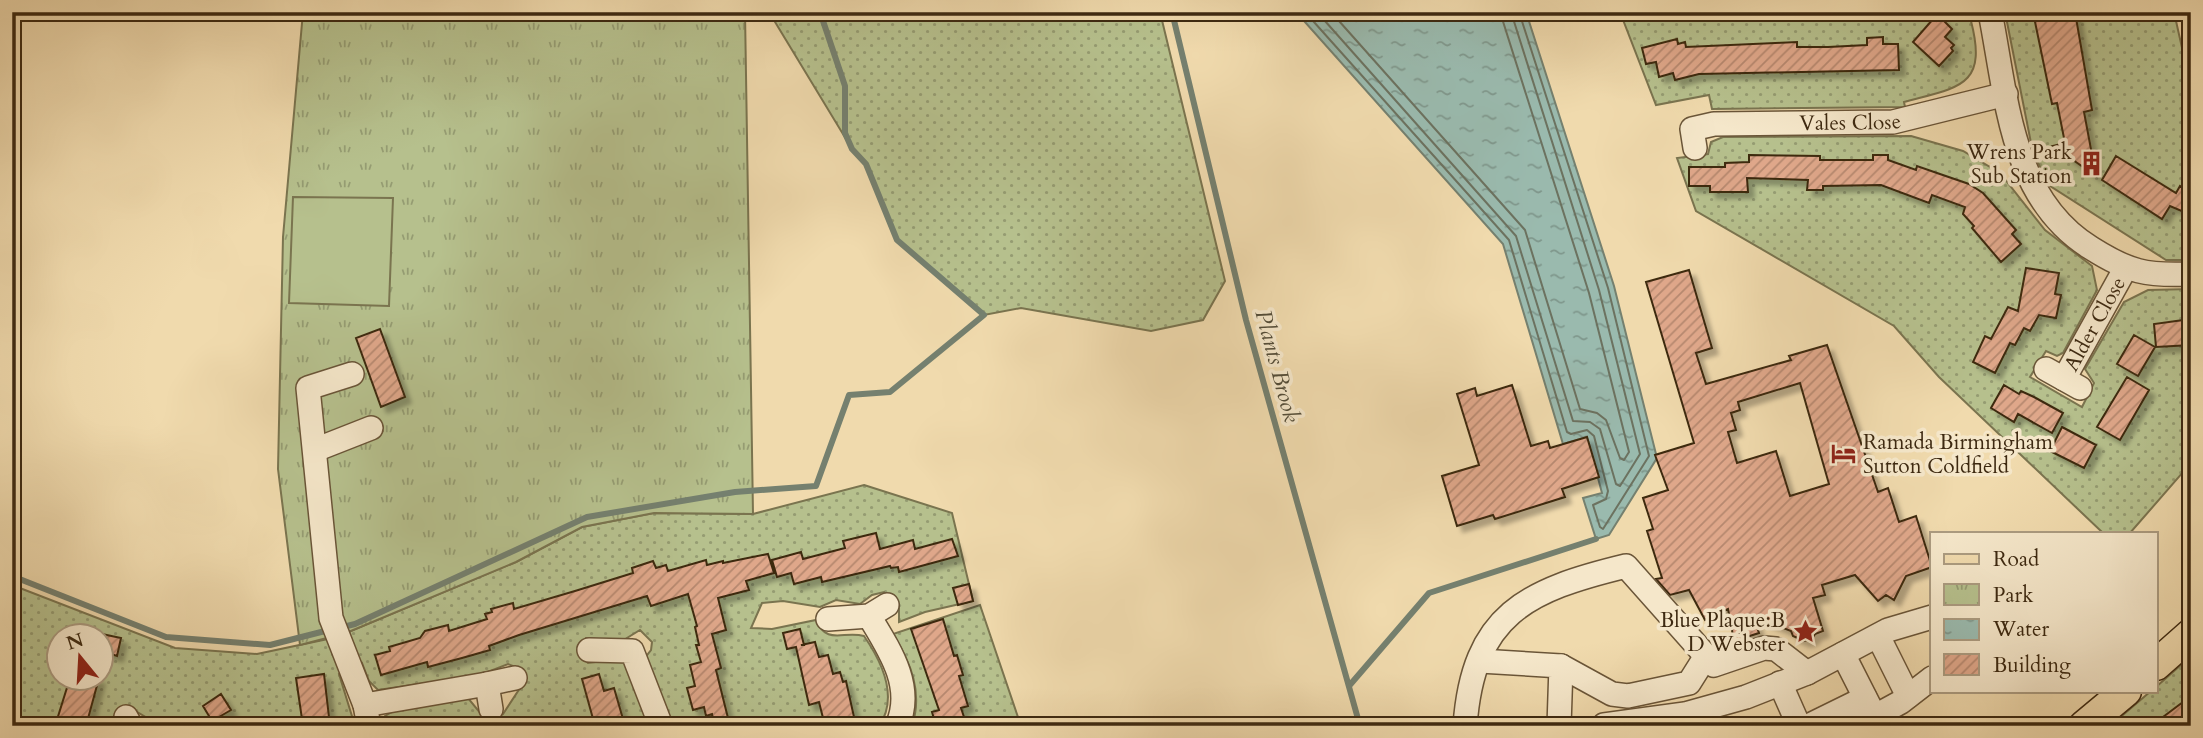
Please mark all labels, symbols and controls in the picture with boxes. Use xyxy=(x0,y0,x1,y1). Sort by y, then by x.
street label: Vales Close xyxy=(1799,107,1904,138)
place label: Wrens Park Sub Station xyxy=(1966,138,2073,191)
building icon: Wrens Park Sub Station xyxy=(2078,150,2106,178)
street label: Alder Close xyxy=(2057,272,2133,377)
water label: Plants Brook xyxy=(1248,306,1308,426)
place label: Ramada Birmingham Sutton Coldfield xyxy=(1863,428,2053,481)
hotel icon: Ramada Birmingham Sutton Coldfield xyxy=(1829,440,1857,468)
legend xyxy=(1930,532,2158,692)
text: Road xyxy=(1993,545,2039,574)
text: Park xyxy=(1993,581,2034,610)
place label: Blue Plaque:B D Webster xyxy=(1660,606,1785,659)
text: Water xyxy=(1992,615,2049,644)
place icon: Blue Plaque:B D Webster xyxy=(1791,618,1819,646)
north arrow xyxy=(46,622,116,692)
text: N xyxy=(63,627,87,657)
text: Building xyxy=(1993,651,2071,680)

